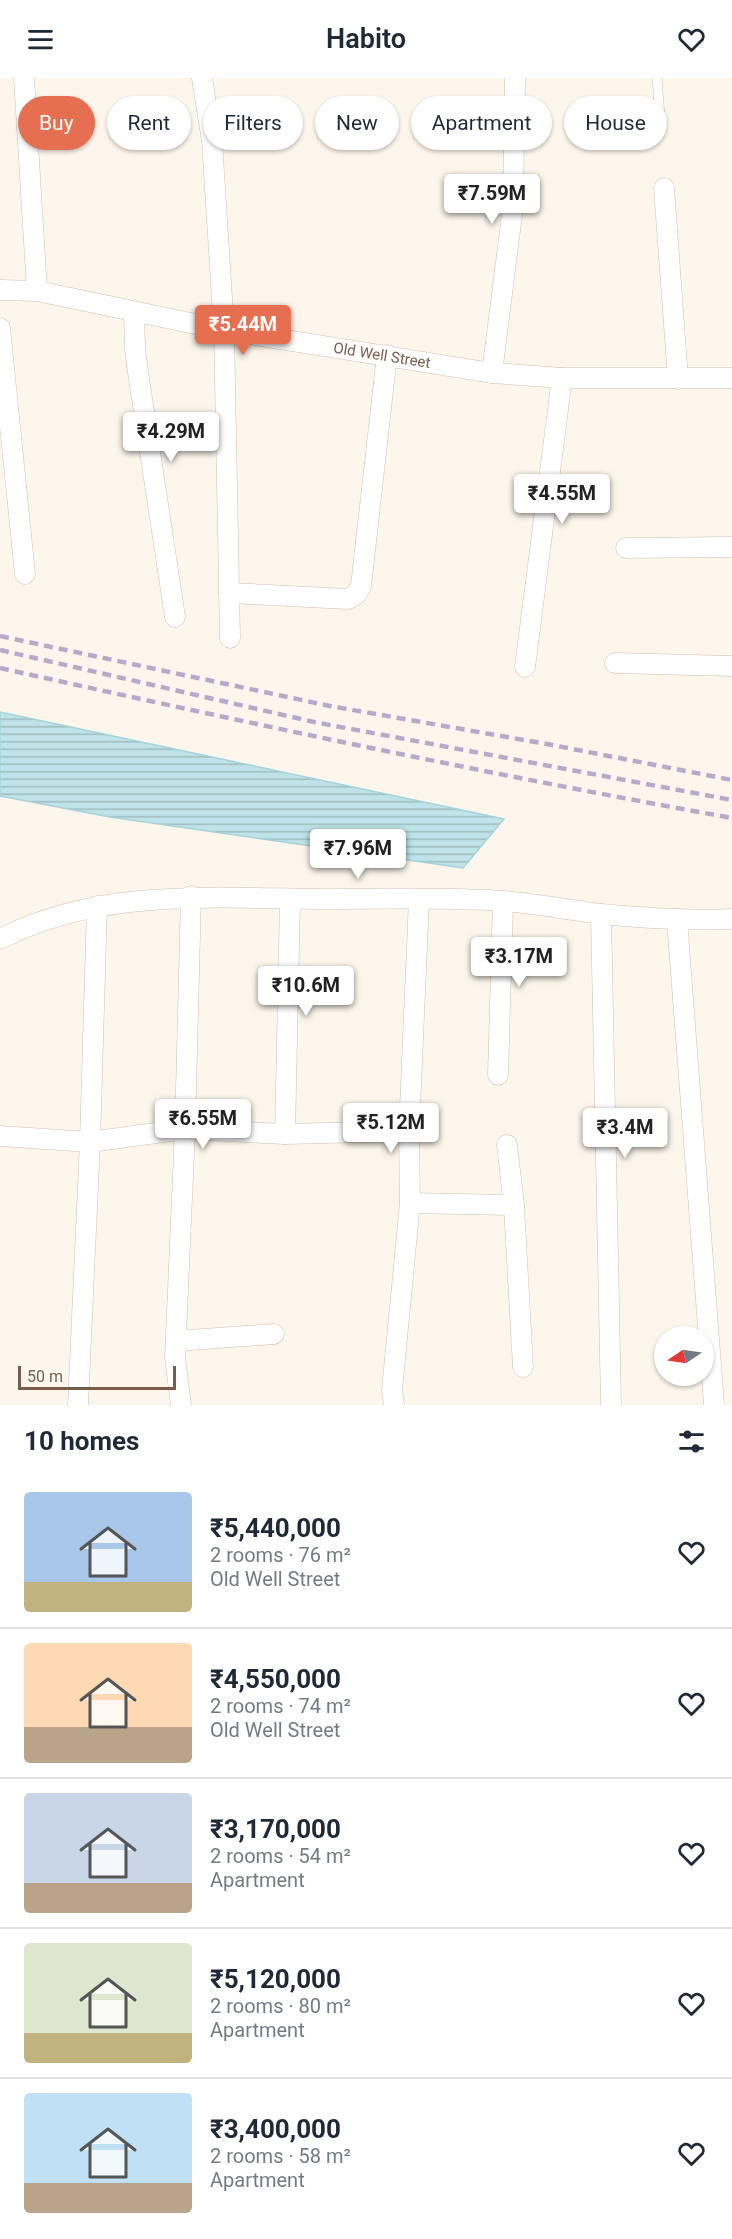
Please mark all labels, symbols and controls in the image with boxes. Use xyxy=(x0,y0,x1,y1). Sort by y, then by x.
icon: menu xyxy=(24,23,57,56)
text: Habito xyxy=(326,23,406,55)
icon: heart xyxy=(675,23,708,56)
chip: Buy xyxy=(18,96,95,150)
chip: Rent xyxy=(107,96,191,150)
chip: Filters xyxy=(203,96,303,150)
chip: New xyxy=(315,96,399,150)
chip: Apartment xyxy=(411,96,552,150)
chip: House xyxy=(564,96,667,150)
pin: ₹7.59M xyxy=(443,174,541,225)
text: ₹7.59M xyxy=(458,181,526,205)
pin: ₹5.44M xyxy=(194,305,292,356)
text: ₹5.44M xyxy=(209,312,277,336)
street label: Old Well Street xyxy=(332,339,432,372)
pin: ₹4.29M xyxy=(122,412,220,463)
text: ₹4.29M xyxy=(137,419,205,443)
pin: ₹4.55M xyxy=(513,474,611,525)
text: ₹4.55M xyxy=(528,481,596,505)
pin: ₹7.96M xyxy=(309,829,407,880)
text: ₹7.96M xyxy=(324,836,392,860)
pin: ₹3.17M xyxy=(470,937,568,988)
text: ₹3.17M xyxy=(485,944,553,968)
pin: ₹10.6M xyxy=(257,966,355,1017)
text: ₹10.6M xyxy=(272,973,340,997)
pin: ₹6.55M xyxy=(154,1099,252,1150)
pin: ₹5.12M xyxy=(342,1103,440,1154)
text: ₹6.55M xyxy=(169,1106,237,1130)
pin: ₹3.4M xyxy=(583,1108,667,1159)
text: ₹5.12M xyxy=(357,1110,425,1134)
text: ₹3.4M xyxy=(597,1115,653,1139)
north arrow xyxy=(654,1326,714,1386)
map controls xyxy=(654,1326,714,1386)
scale bar xyxy=(18,1363,176,1390)
text: 50 m xyxy=(27,1367,63,1386)
icon: filters xyxy=(675,1425,708,1458)
text: 10 homes xyxy=(24,1426,139,1456)
text: ₹5,440,000 xyxy=(210,1513,341,1543)
icon: home xyxy=(72,1516,144,1588)
icon: heart xyxy=(675,1536,708,1569)
text: 2 rooms · 76 m² xyxy=(210,1543,351,1567)
text: Old Well Street xyxy=(210,1567,340,1591)
text: ₹4,550,000 xyxy=(210,1664,341,1694)
icon: home xyxy=(72,1667,144,1739)
icon: heart xyxy=(675,1687,708,1720)
text: 2 rooms · 74 m² xyxy=(210,1694,351,1718)
text: Old Well Street xyxy=(210,1718,340,1742)
text: ₹3,170,000 xyxy=(210,1814,341,1844)
icon: home xyxy=(72,1817,144,1889)
icon: heart xyxy=(675,1837,708,1870)
text: 2 rooms · 54 m² xyxy=(210,1844,351,1868)
text: Apartment xyxy=(210,1868,305,1892)
text: ₹5,120,000 xyxy=(210,1964,341,1994)
icon: home xyxy=(72,1967,144,2039)
icon: heart xyxy=(675,1987,708,2020)
text: 2 rooms · 80 m² xyxy=(210,1994,351,2018)
text: Apartment xyxy=(210,2018,305,2042)
text: ₹3,400,000 xyxy=(210,2114,341,2144)
icon: home xyxy=(72,2117,144,2189)
icon: heart xyxy=(675,2137,708,2170)
text: 2 rooms · 58 m² xyxy=(210,2144,351,2168)
text: Apartment xyxy=(210,2168,305,2192)

